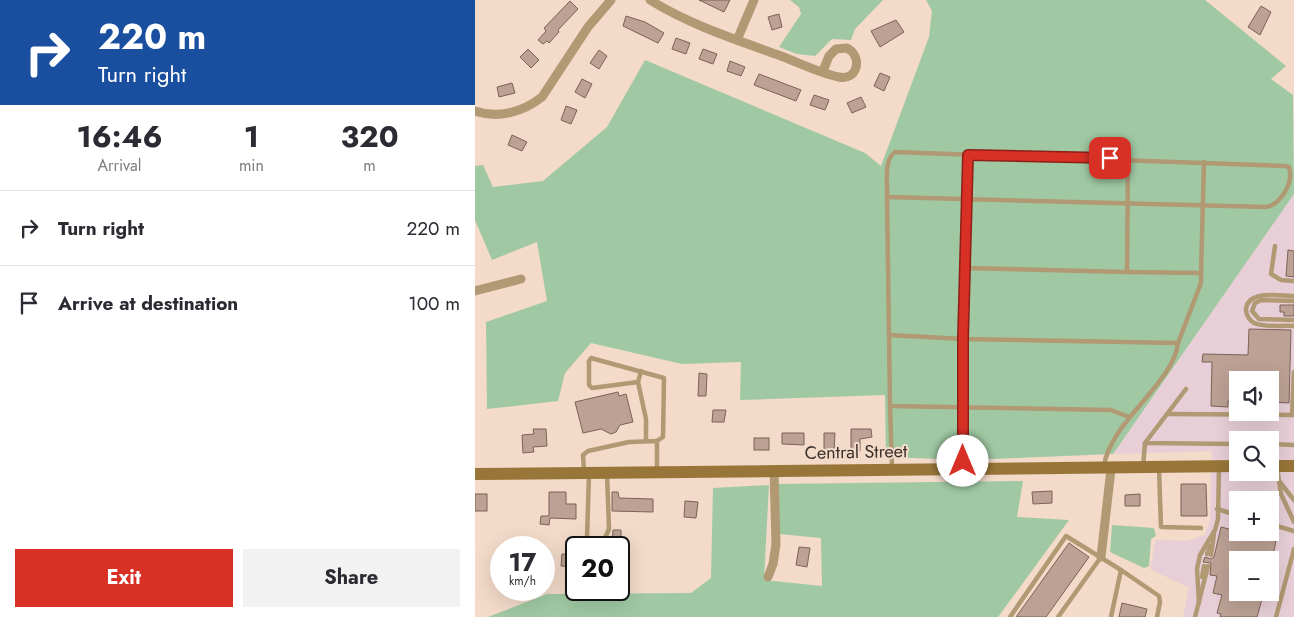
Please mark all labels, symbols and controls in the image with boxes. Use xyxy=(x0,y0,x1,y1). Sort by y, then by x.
text: 220 m xyxy=(98,12,206,62)
icon: right xyxy=(15,20,80,85)
text: Turn right xyxy=(98,58,186,90)
text: 16:46 xyxy=(76,115,162,158)
text: 1 xyxy=(244,115,259,158)
text: 320 xyxy=(340,115,399,158)
pin xyxy=(1089,137,1131,179)
icon: arrive xyxy=(1096,144,1124,172)
text: Arrival xyxy=(97,154,142,177)
text: min xyxy=(239,154,264,177)
text: m xyxy=(363,154,376,177)
icon: right xyxy=(15,214,43,242)
text: Turn right xyxy=(58,215,144,242)
text: 220 m xyxy=(406,215,460,242)
icon: arrive xyxy=(15,289,43,317)
text: Arrive at destination xyxy=(58,290,238,317)
text: 100 m xyxy=(408,290,460,317)
map controls xyxy=(1229,371,1279,601)
button: sound xyxy=(1229,371,1279,421)
button: search xyxy=(1229,431,1279,481)
position arrow xyxy=(936,434,988,486)
street label: Central Street xyxy=(804,438,908,466)
button: + xyxy=(1229,491,1279,541)
speed limit sign: 20 xyxy=(565,536,630,601)
text: 17 xyxy=(509,544,536,580)
button: Exit xyxy=(15,549,233,607)
button: Share xyxy=(243,549,460,607)
button: − xyxy=(1229,551,1279,601)
text: km/h xyxy=(509,572,536,590)

